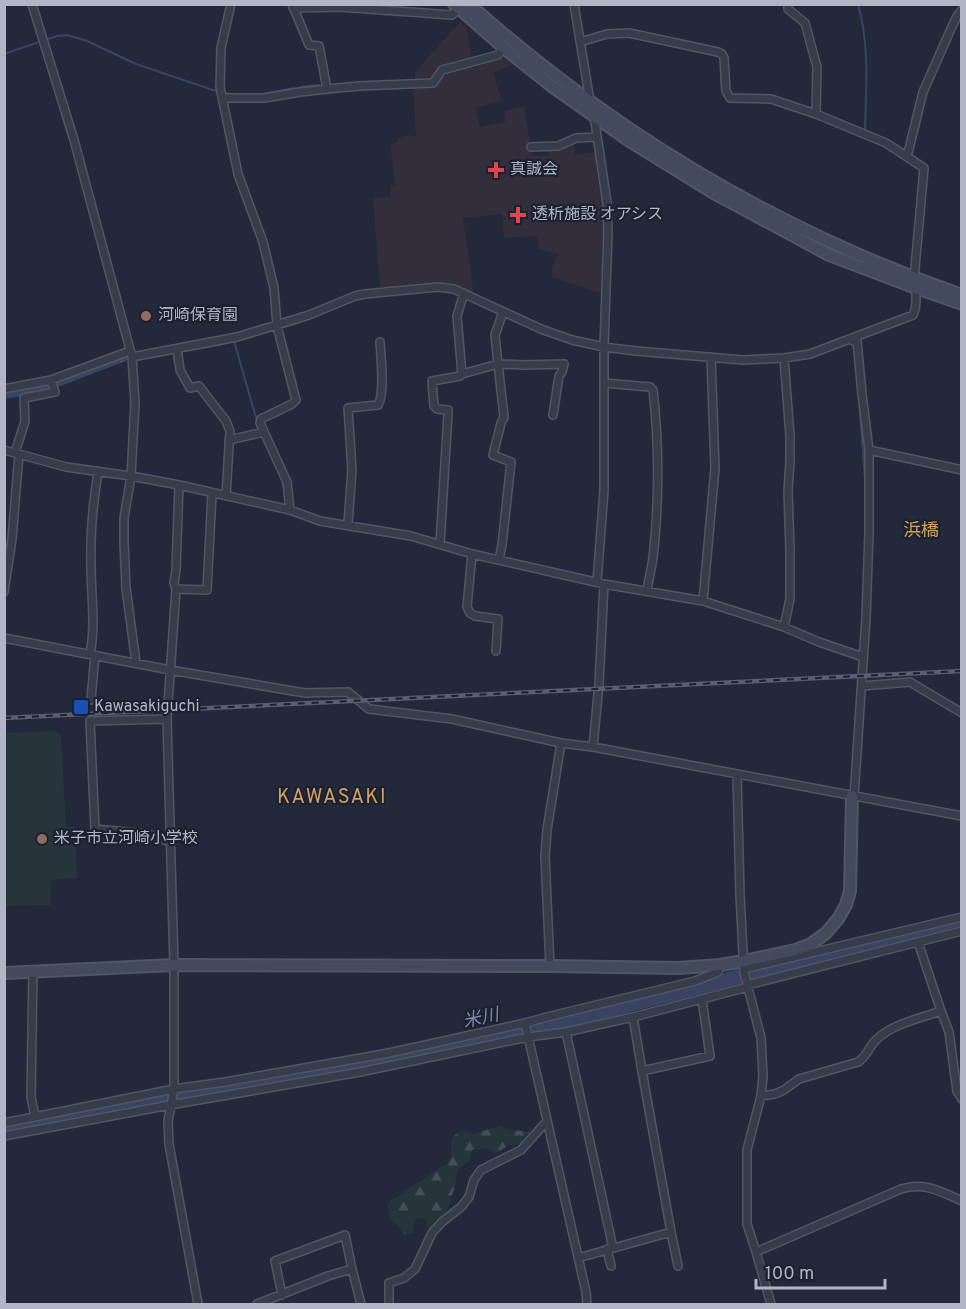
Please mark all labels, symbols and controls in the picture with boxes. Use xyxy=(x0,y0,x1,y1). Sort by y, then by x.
place label: 真誠会 xyxy=(510,160,558,180)
marker: 真誠会 xyxy=(487,161,505,179)
place label: 透析施設 オアシス xyxy=(532,205,663,225)
marker: 透析施設 オアシス xyxy=(509,206,527,224)
place label: 河崎保育園 xyxy=(158,306,238,326)
marker: 河崎保育園 xyxy=(139,309,153,323)
district label: 浜橋 xyxy=(903,520,939,543)
place label: Kawasakiguchi xyxy=(94,697,200,717)
marker: Kawasakiguchi xyxy=(72,698,90,716)
district label: KAWASAKI xyxy=(277,785,387,811)
place label: 米子市立河崎小学校 xyxy=(54,829,198,849)
marker: 米子市立河崎小学校 xyxy=(35,832,49,846)
water label: 米川 xyxy=(461,1004,503,1034)
scale bar xyxy=(756,1252,885,1290)
text: 100 m xyxy=(765,1263,814,1286)

